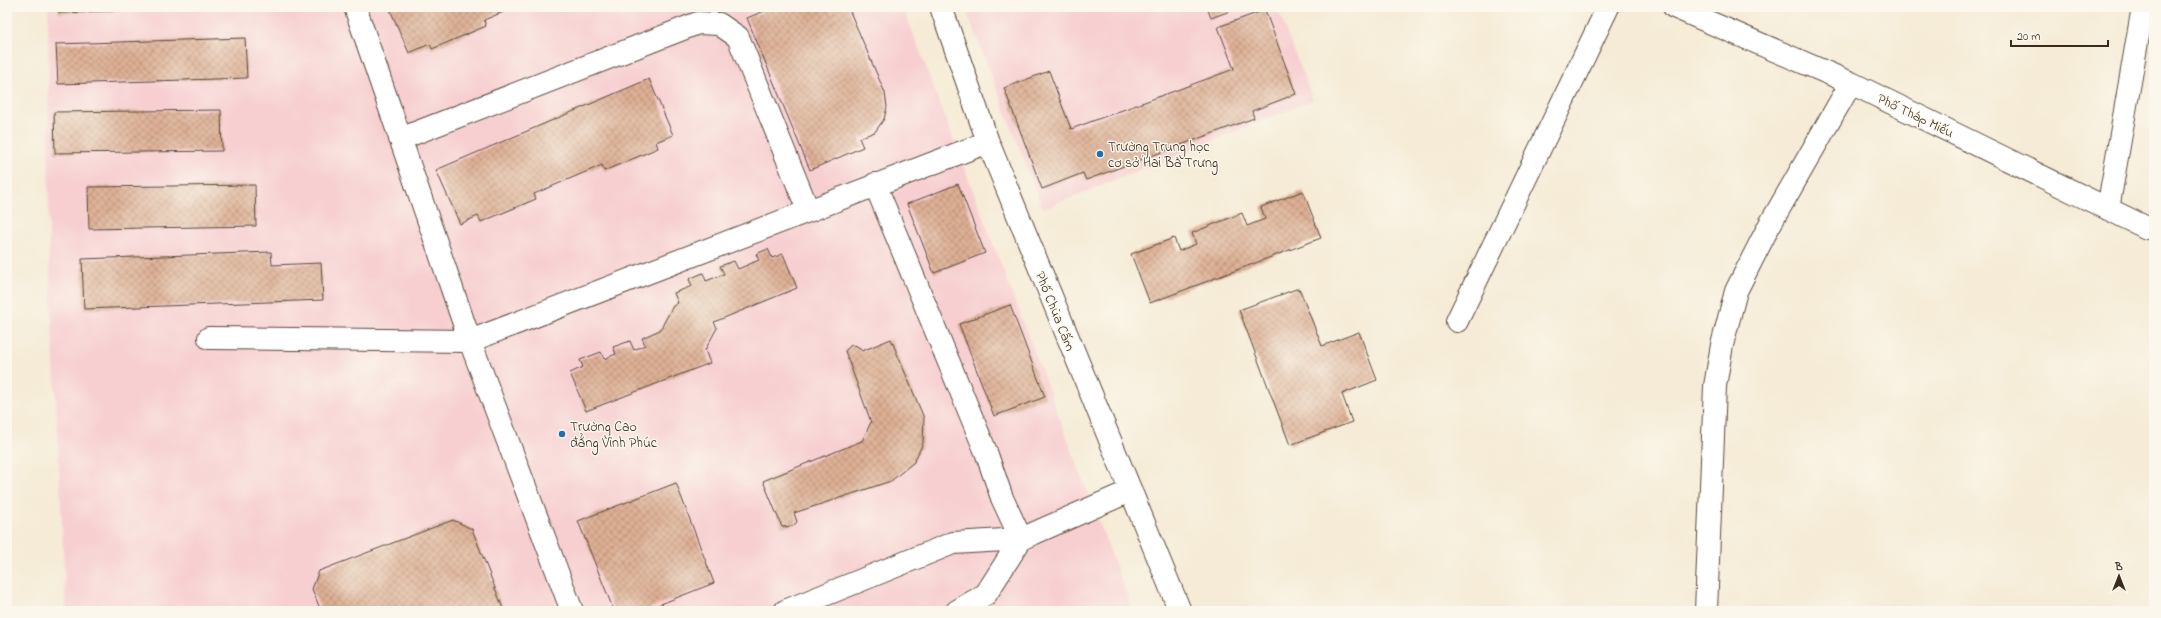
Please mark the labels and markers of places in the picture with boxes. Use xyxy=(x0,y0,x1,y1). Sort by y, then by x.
place label: Trường Trung học cơ sở Hai Bà Trưng xyxy=(1108,137,1218,175)
marker: Trường Trung học cơ sở Hai Bà Trưng xyxy=(1095,149,1105,159)
place label: Trường Cao đẳng Vĩnh Phúc xyxy=(570,417,658,455)
marker: Trường Cao đẳng Vĩnh Phúc xyxy=(557,429,567,439)

